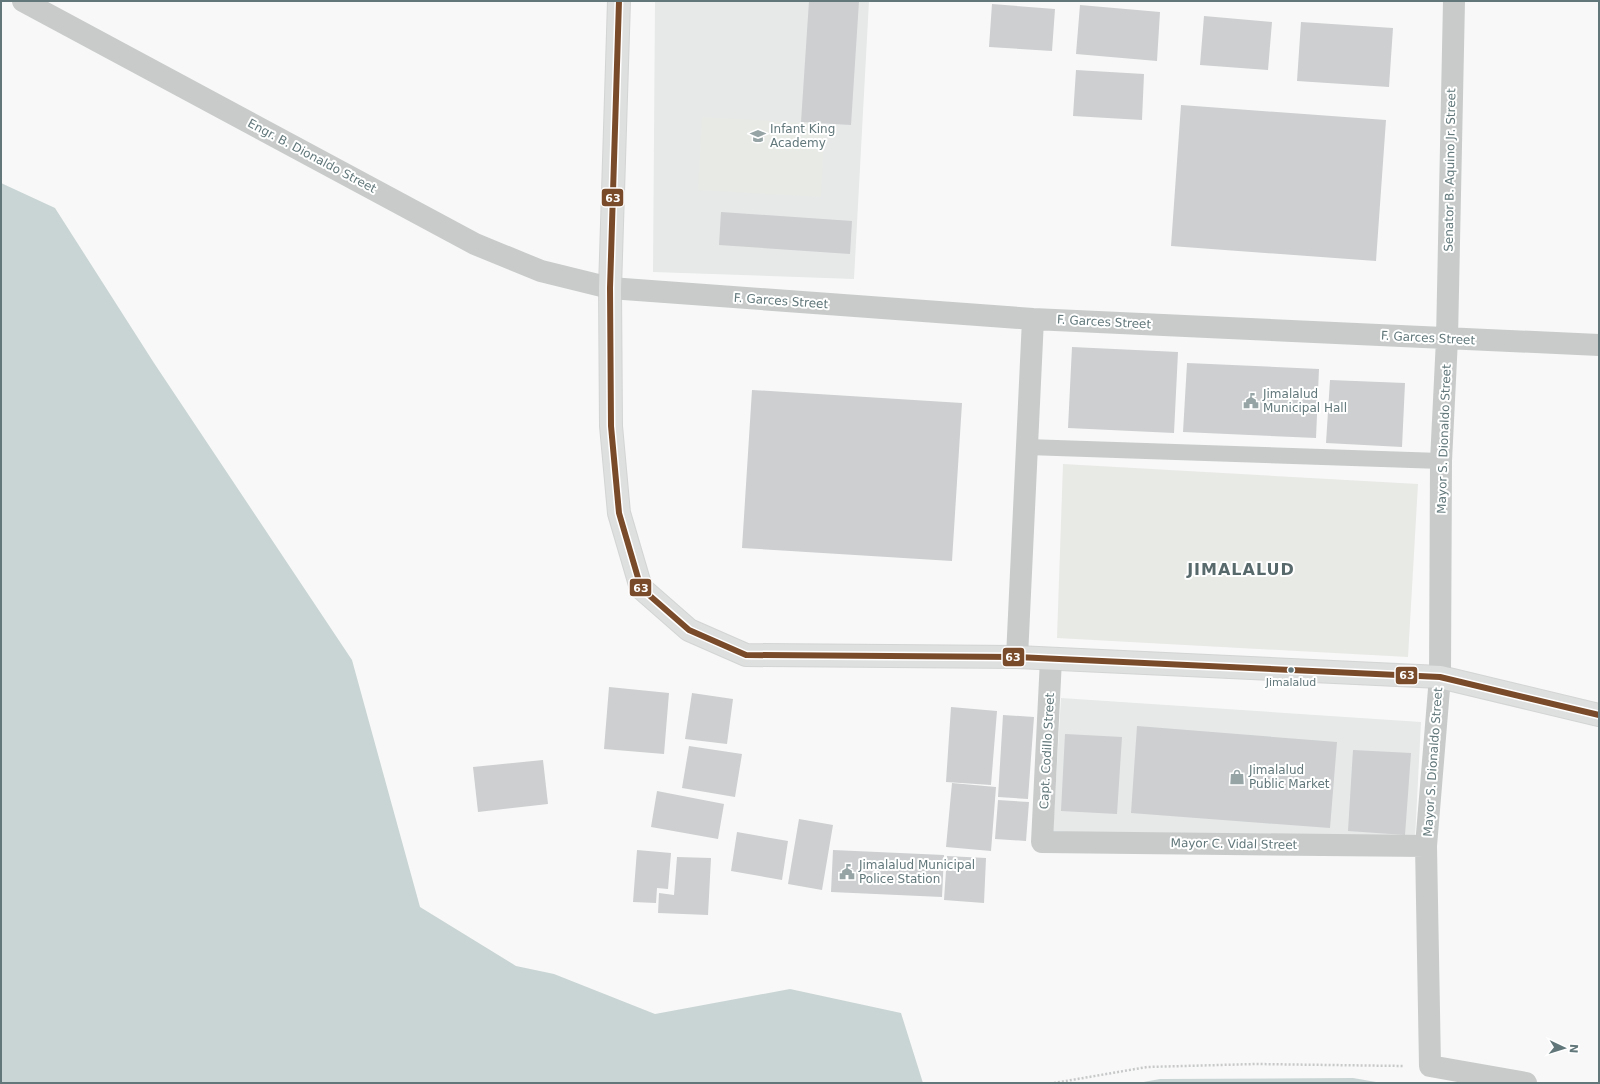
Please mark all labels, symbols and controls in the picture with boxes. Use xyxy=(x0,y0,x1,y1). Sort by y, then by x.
street label: Senator B. Aquino Jr. Street xyxy=(1442,88,1458,252)
street label: Engr. B. Dionaldo Street xyxy=(245,116,379,196)
place label: Infant King Academy xyxy=(770,122,835,150)
school or university icon: Infant King Academy xyxy=(749,127,767,145)
line badge: 63 xyxy=(601,188,624,207)
text: 63 xyxy=(605,192,621,205)
street label: F. Garces Street xyxy=(733,291,829,311)
street label: F. Garces Street xyxy=(1056,313,1152,331)
street label: F. Garces Street xyxy=(1380,329,1476,347)
street label: Mayor S. Dionaldo Street xyxy=(1434,364,1454,514)
place label: Jimalalud Municipal Hall xyxy=(1262,387,1347,415)
public building icon: Jimalalud Municipal Hall xyxy=(1242,392,1260,410)
district label: JIMALALUD xyxy=(1186,560,1295,579)
line badge: 63 xyxy=(629,578,652,597)
text: 63 xyxy=(633,582,649,595)
line badge: 63 xyxy=(1002,647,1025,667)
text: 63 xyxy=(1005,651,1021,664)
marker: Jimalalud xyxy=(1286,665,1296,675)
line badge: 63 xyxy=(1395,666,1418,685)
text: 63 xyxy=(1399,669,1415,682)
place label: Jimalalud xyxy=(1265,676,1316,689)
street label: Mayor S. Dionaldo Street xyxy=(1421,687,1445,837)
street label: Capt. Codillo Street xyxy=(1037,692,1057,810)
place label: Jimalalud Public Market xyxy=(1248,763,1330,791)
shop icon: Jimalalud Public Market xyxy=(1228,768,1246,786)
street label: Mayor C. Vidal Street xyxy=(1170,836,1298,852)
place label: Jimalalud Municipal Police Station xyxy=(858,858,975,886)
public building icon: Jimalalud Municipal Police Station xyxy=(838,863,856,881)
north arrow xyxy=(1544,1028,1584,1068)
text: N xyxy=(1567,1044,1580,1054)

